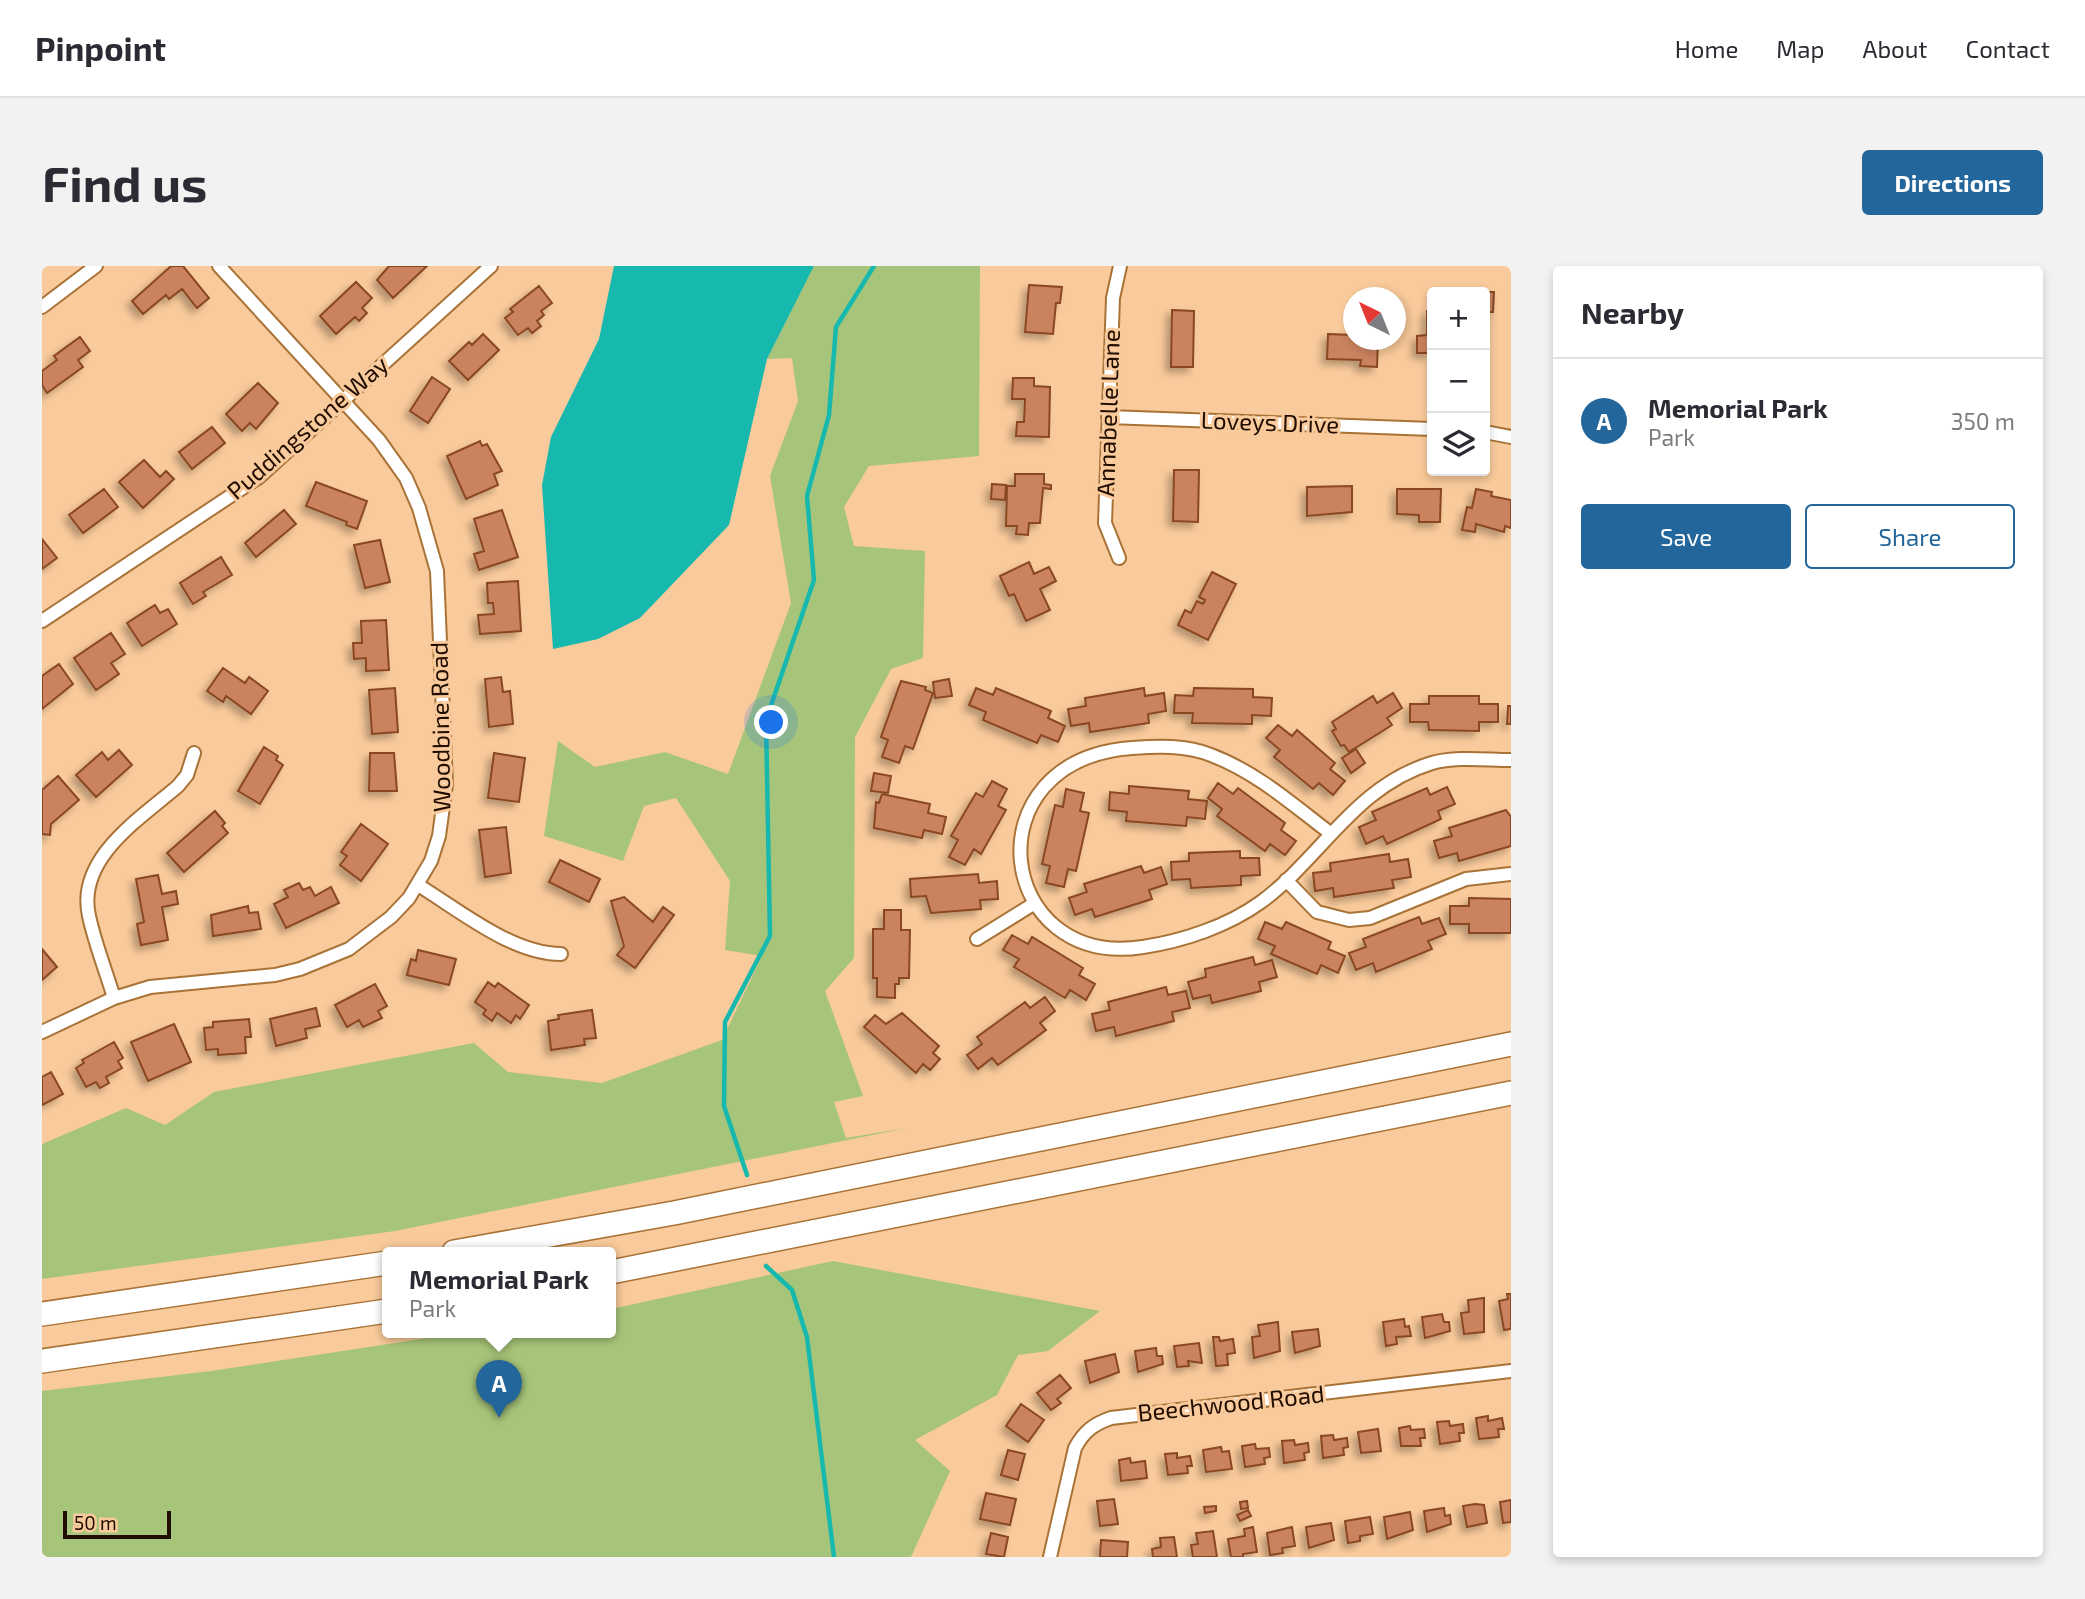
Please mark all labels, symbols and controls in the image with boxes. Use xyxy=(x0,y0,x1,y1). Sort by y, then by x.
text: Pinpoint xyxy=(35,28,166,68)
text: Home xyxy=(1675,34,1738,63)
text: Map xyxy=(1776,34,1824,63)
text: About xyxy=(1862,34,1928,63)
text: Contact xyxy=(1966,34,2050,63)
button: Directions xyxy=(1862,150,2043,215)
text: Find us xyxy=(42,153,207,212)
north arrow xyxy=(1343,287,1406,350)
map controls xyxy=(1427,287,1490,476)
button: + xyxy=(1427,287,1490,350)
text: Nearby xyxy=(1581,294,1684,330)
street label: Annabelle Lane xyxy=(1090,329,1125,497)
street label: Puddingstone Way xyxy=(221,349,394,505)
button: − xyxy=(1427,350,1490,413)
text: Memorial Park xyxy=(1648,392,1828,423)
street label: Loveys Drive xyxy=(1200,405,1340,438)
text: A xyxy=(1596,407,1612,435)
text: 350 m xyxy=(1951,407,2015,435)
button: layers xyxy=(1427,413,1490,476)
text: Park xyxy=(1648,423,1695,451)
button: Save xyxy=(1581,504,1791,569)
button: Share xyxy=(1805,504,2015,569)
street label: Woodbine Road xyxy=(424,642,455,812)
your location xyxy=(754,705,788,739)
popup xyxy=(382,1247,616,1338)
text: Memorial Park xyxy=(409,1263,589,1294)
text: Park xyxy=(409,1294,456,1322)
pin: A xyxy=(476,1360,522,1418)
street label: Beechwood Road xyxy=(1136,1378,1326,1427)
scale bar xyxy=(63,1508,172,1540)
text: 50 m xyxy=(74,1511,117,1534)

